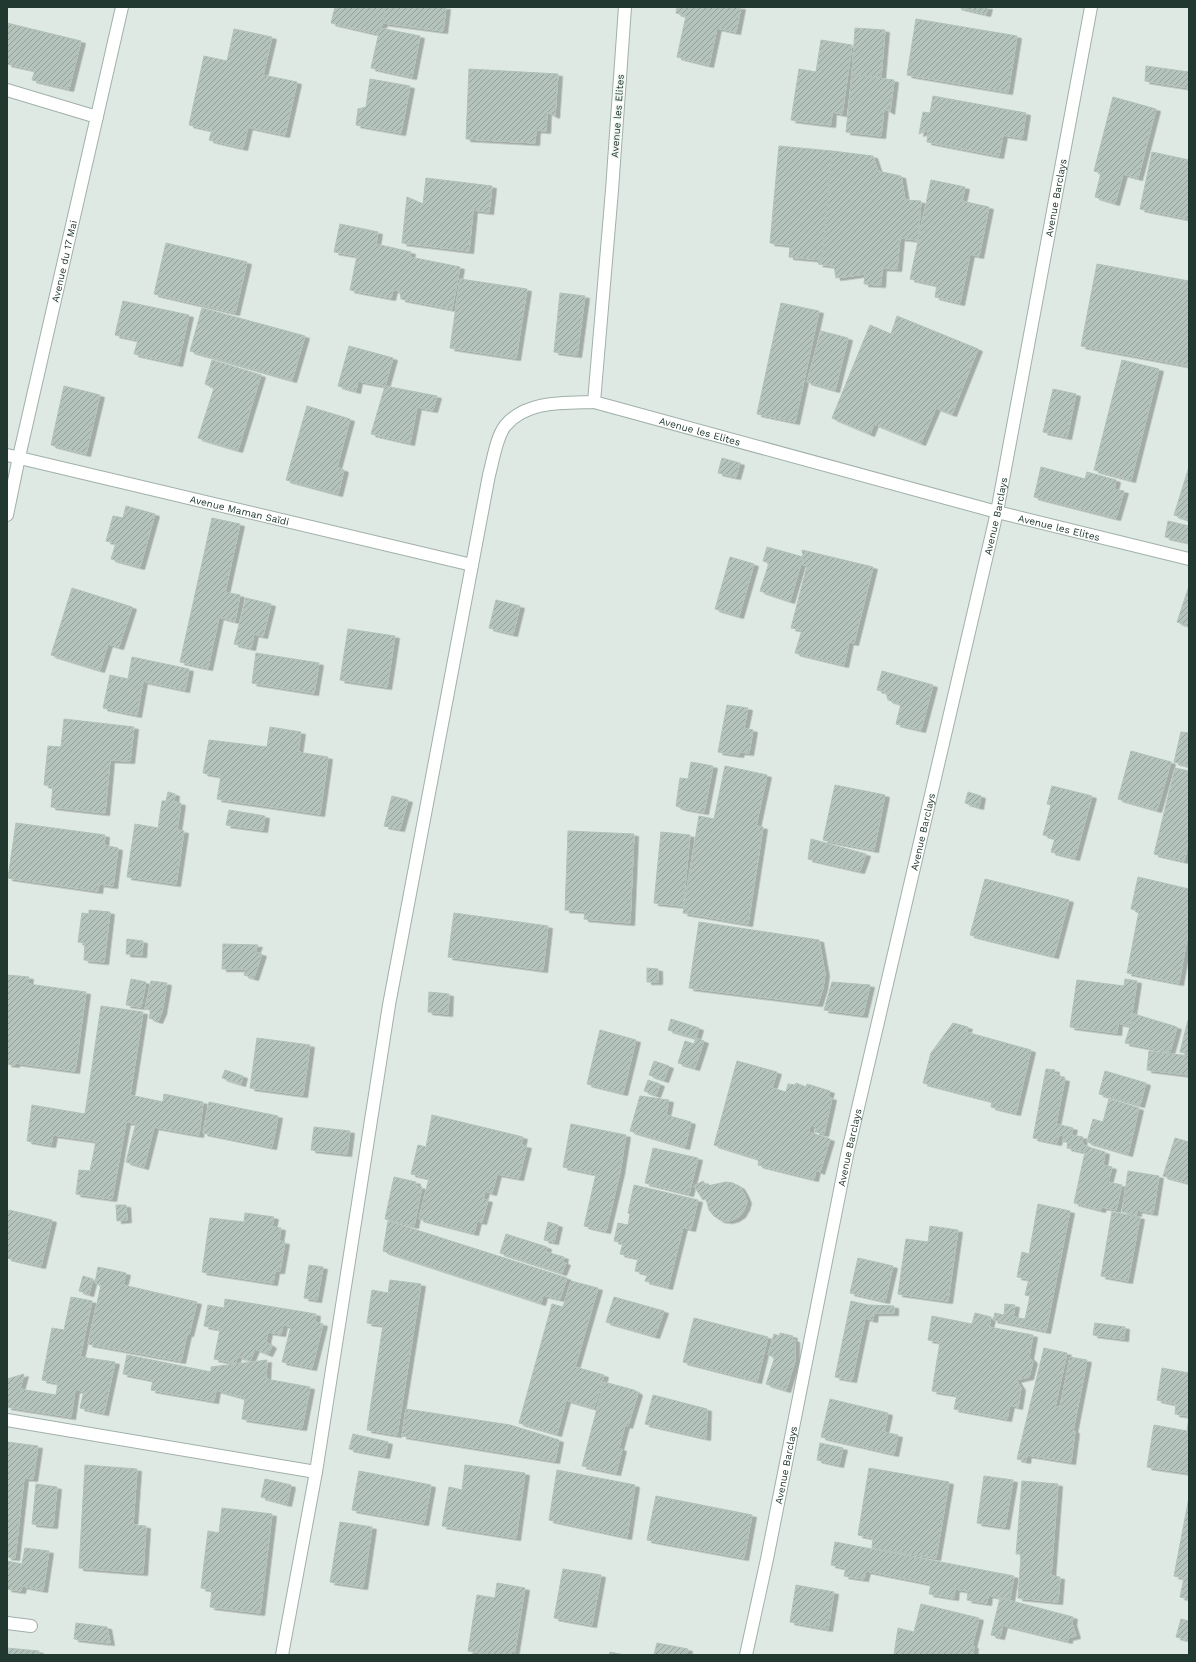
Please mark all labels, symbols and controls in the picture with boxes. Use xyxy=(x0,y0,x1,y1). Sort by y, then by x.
street label: Avenue les Elites xyxy=(609,74,626,158)
street label: Avenue Barclays xyxy=(1043,158,1069,238)
street label: Avenue du 17 Mai xyxy=(50,219,79,304)
street label: Avenue les Elites xyxy=(658,415,742,448)
street label: Avenue Barclays xyxy=(982,476,1009,556)
street label: Avenue Maman Saïdi xyxy=(189,493,290,528)
street label: Avenue les Elites xyxy=(1017,512,1101,543)
street label: Avenue Barclays xyxy=(909,792,937,872)
street label: Avenue Barclays xyxy=(836,1108,864,1187)
street label: Avenue Barclays xyxy=(773,1425,799,1505)

